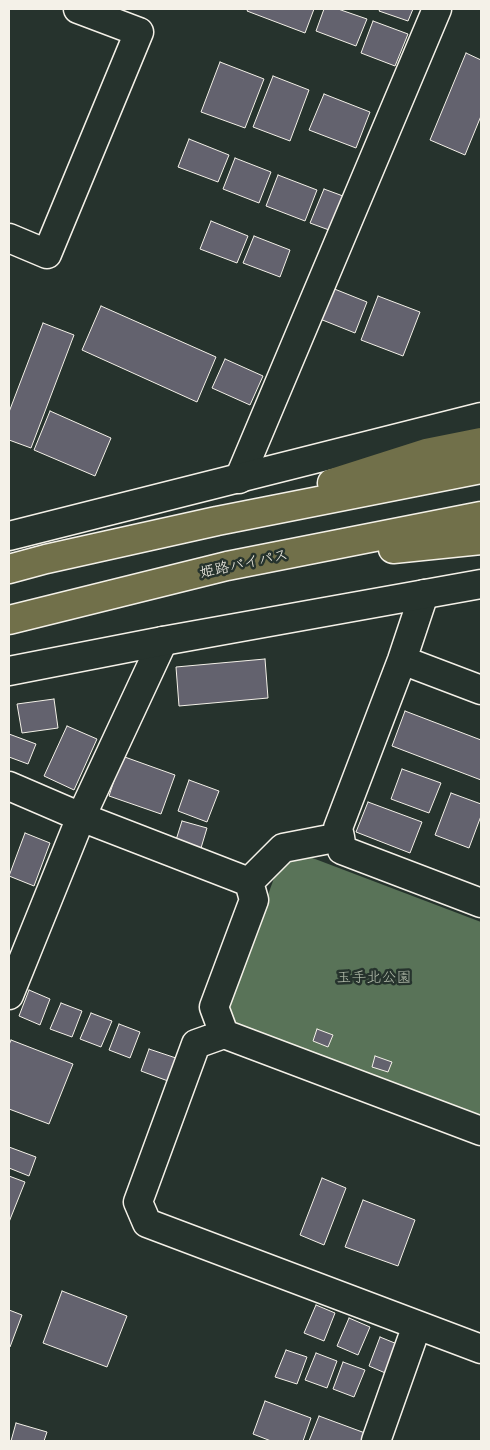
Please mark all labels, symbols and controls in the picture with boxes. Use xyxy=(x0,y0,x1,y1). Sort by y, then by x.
street label: 姫路バイパス xyxy=(198,546,290,582)
park label: 玉手北公園 xyxy=(337,969,411,987)

